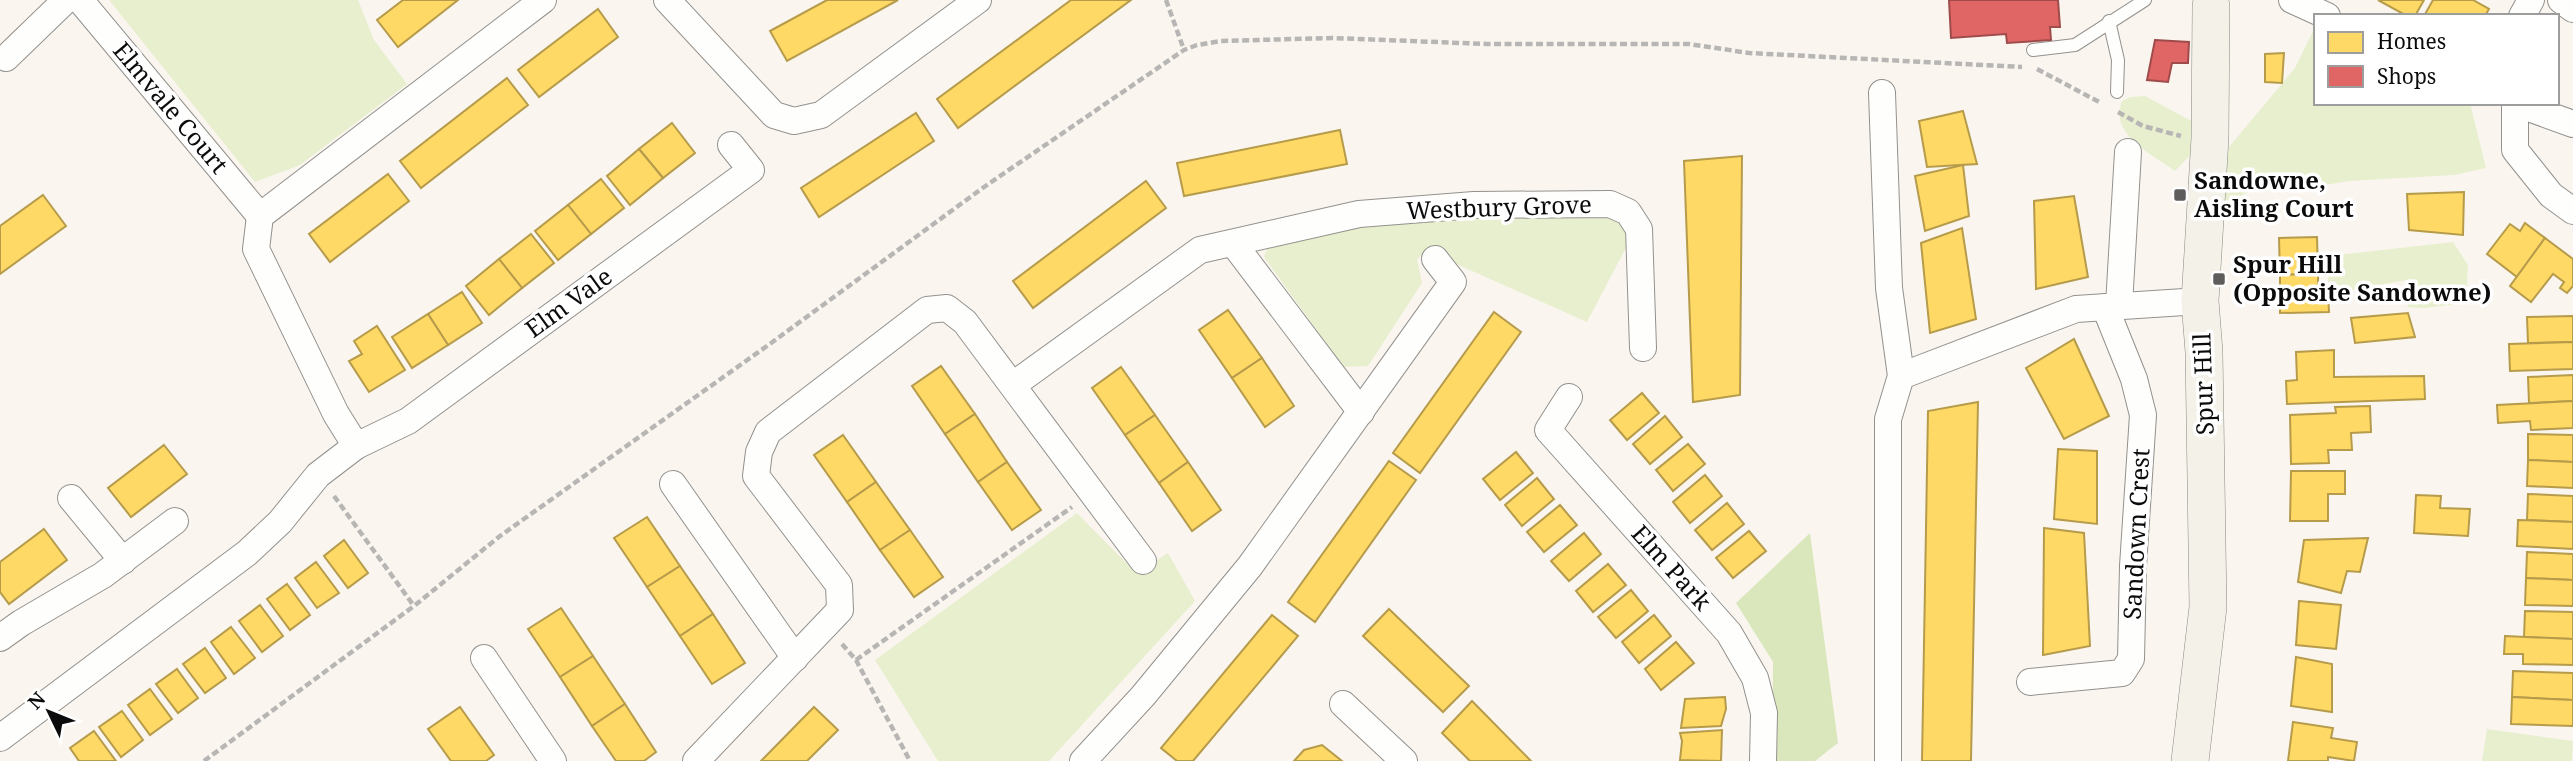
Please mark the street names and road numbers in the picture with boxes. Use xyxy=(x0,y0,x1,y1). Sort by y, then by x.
street label: Elmvale Court xyxy=(106,34,236,180)
street label: Westbury Grove xyxy=(1405,187,1592,226)
street label: Elm Vale xyxy=(518,259,618,344)
street label: Spur Hill xyxy=(2184,332,2221,436)
street label: Sandown Crest xyxy=(2115,448,2156,620)
street label: Elm Park xyxy=(1625,517,1720,618)

